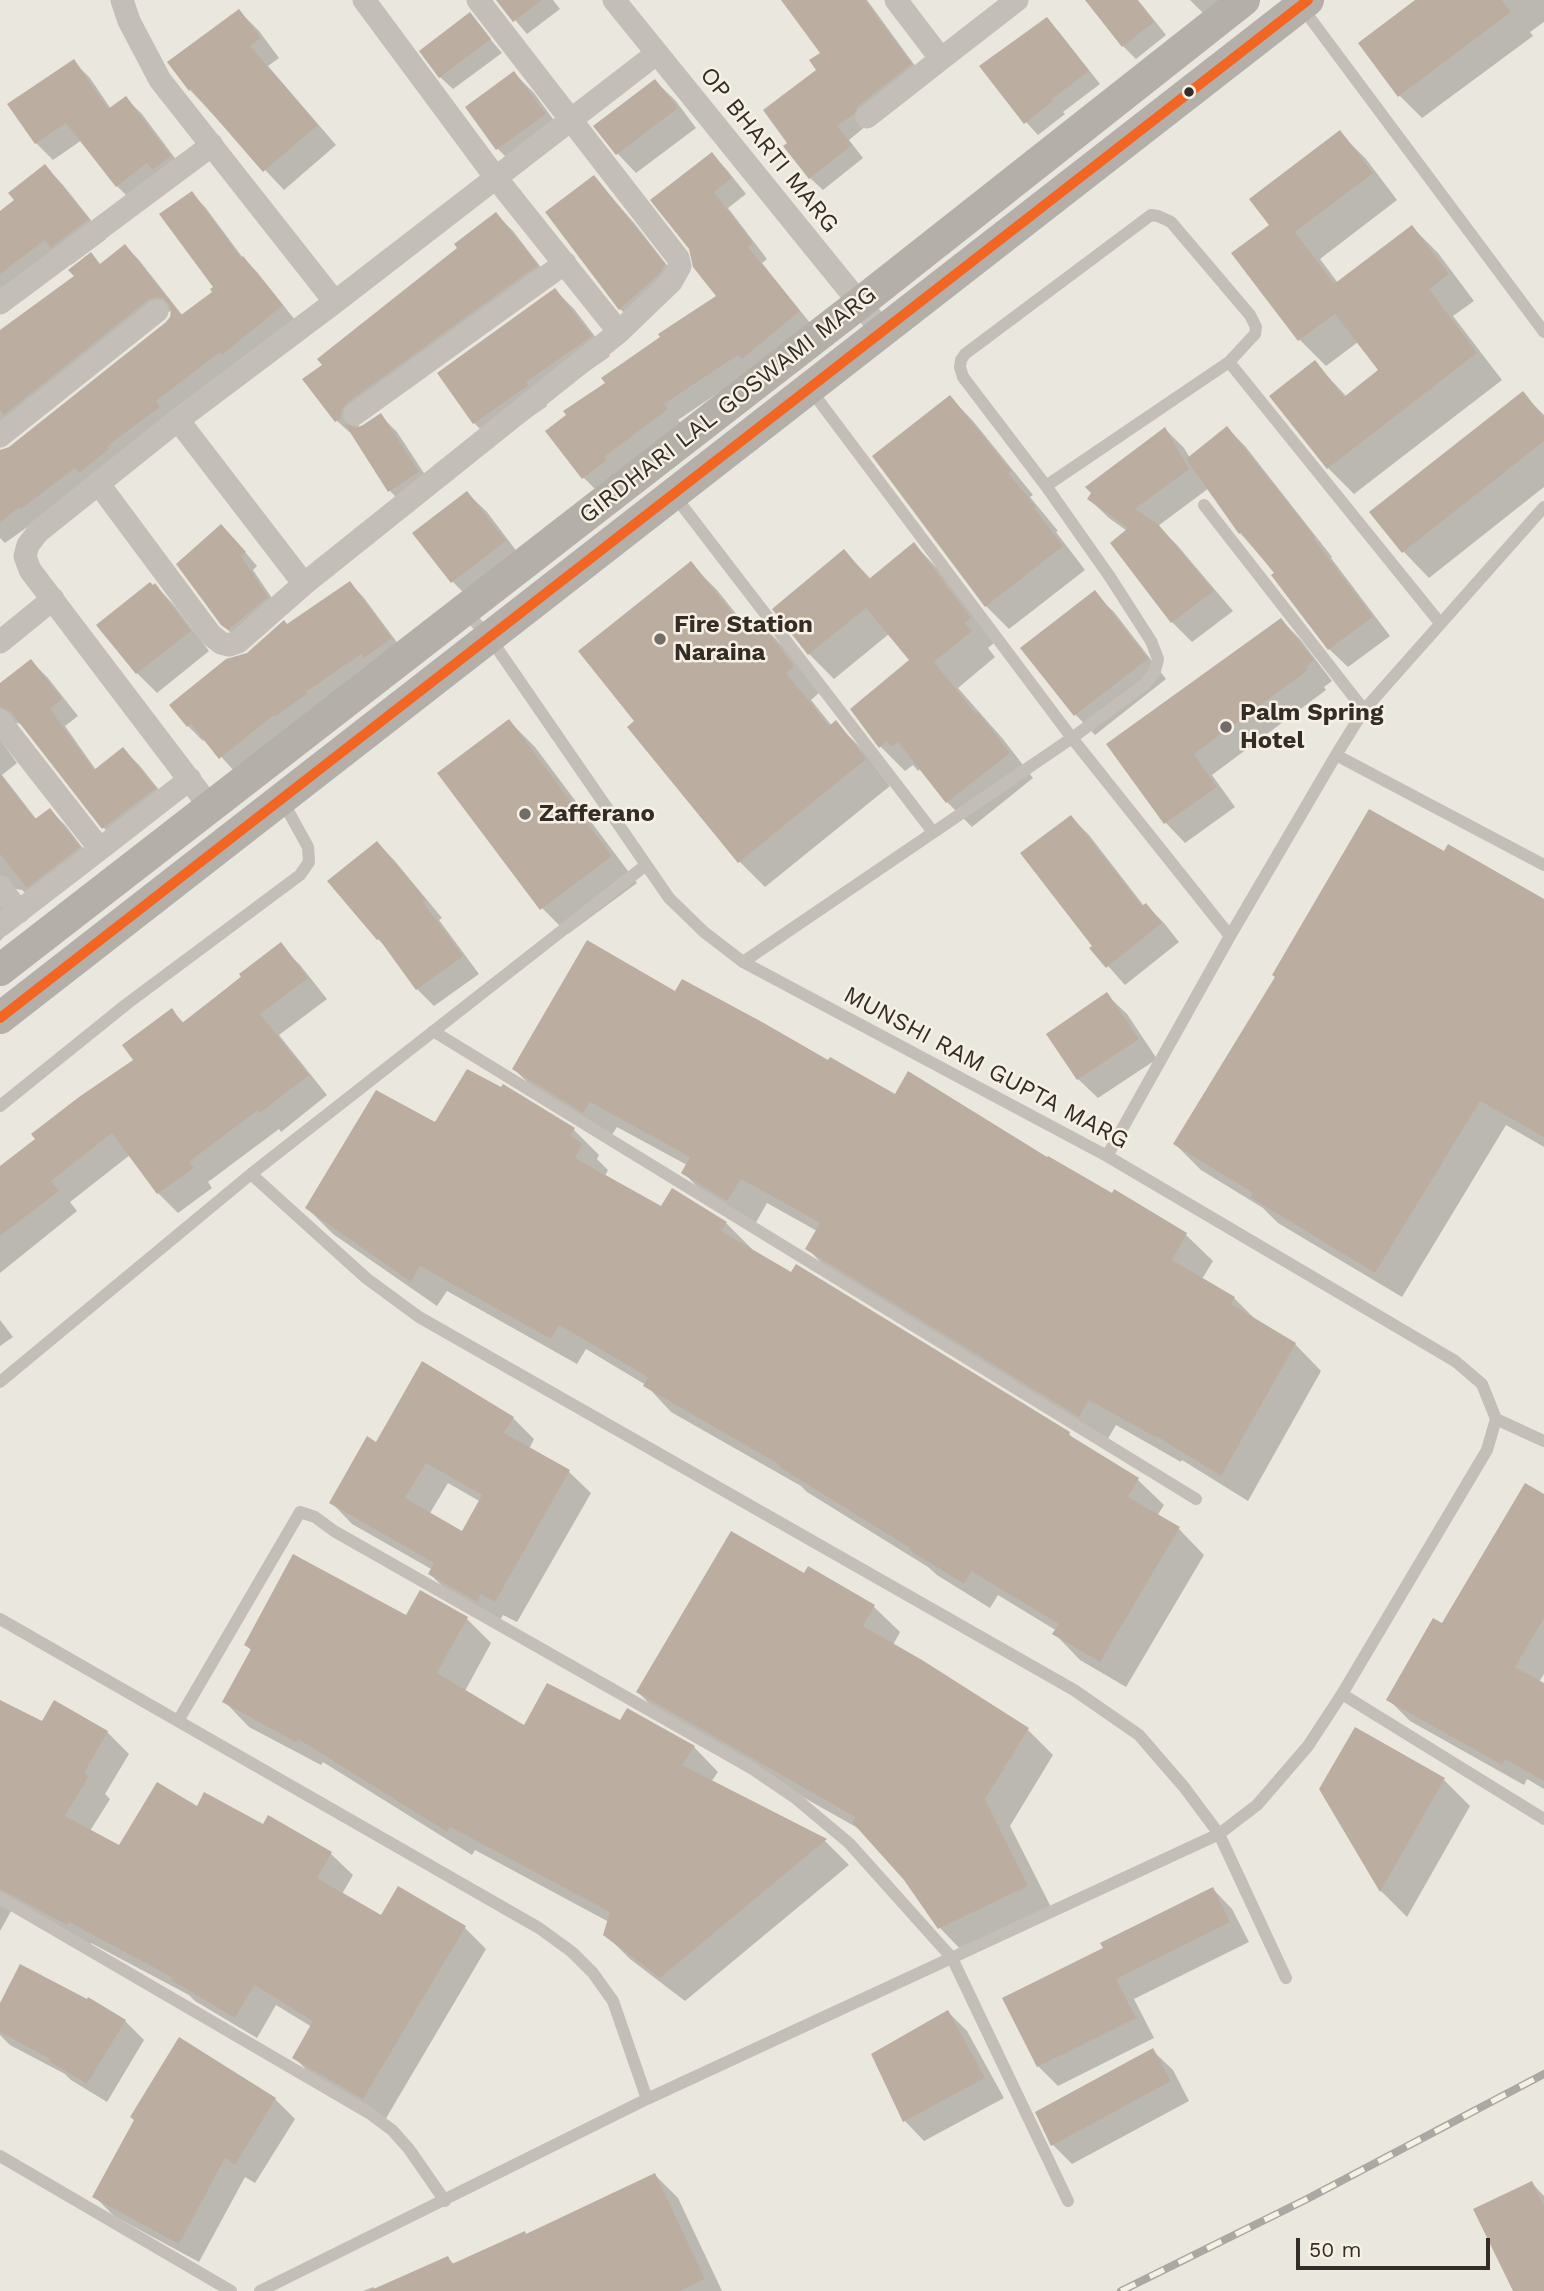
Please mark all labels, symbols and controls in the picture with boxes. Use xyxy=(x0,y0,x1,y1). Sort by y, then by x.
street label: OP BHARTI MARG xyxy=(693,61,845,239)
unlabelled marker xyxy=(1182,85,1196,99)
street label: GIRDHARI LAL GOSWAMI MARG xyxy=(574,280,882,530)
place label: Fire Station Naraina xyxy=(674,611,813,667)
marker: Fire Station Naraina xyxy=(652,631,668,647)
place label: Palm Spring Hotel xyxy=(1240,699,1383,755)
marker: Palm Spring Hotel xyxy=(1218,719,1234,735)
place label: Zafferano xyxy=(539,800,655,828)
marker: Zafferano xyxy=(517,806,533,822)
street label: MUNSHI RAM GUPTA MARG xyxy=(839,980,1133,1156)
scale bar xyxy=(1299,2224,1493,2268)
text: 50 m xyxy=(1309,2237,1361,2262)

